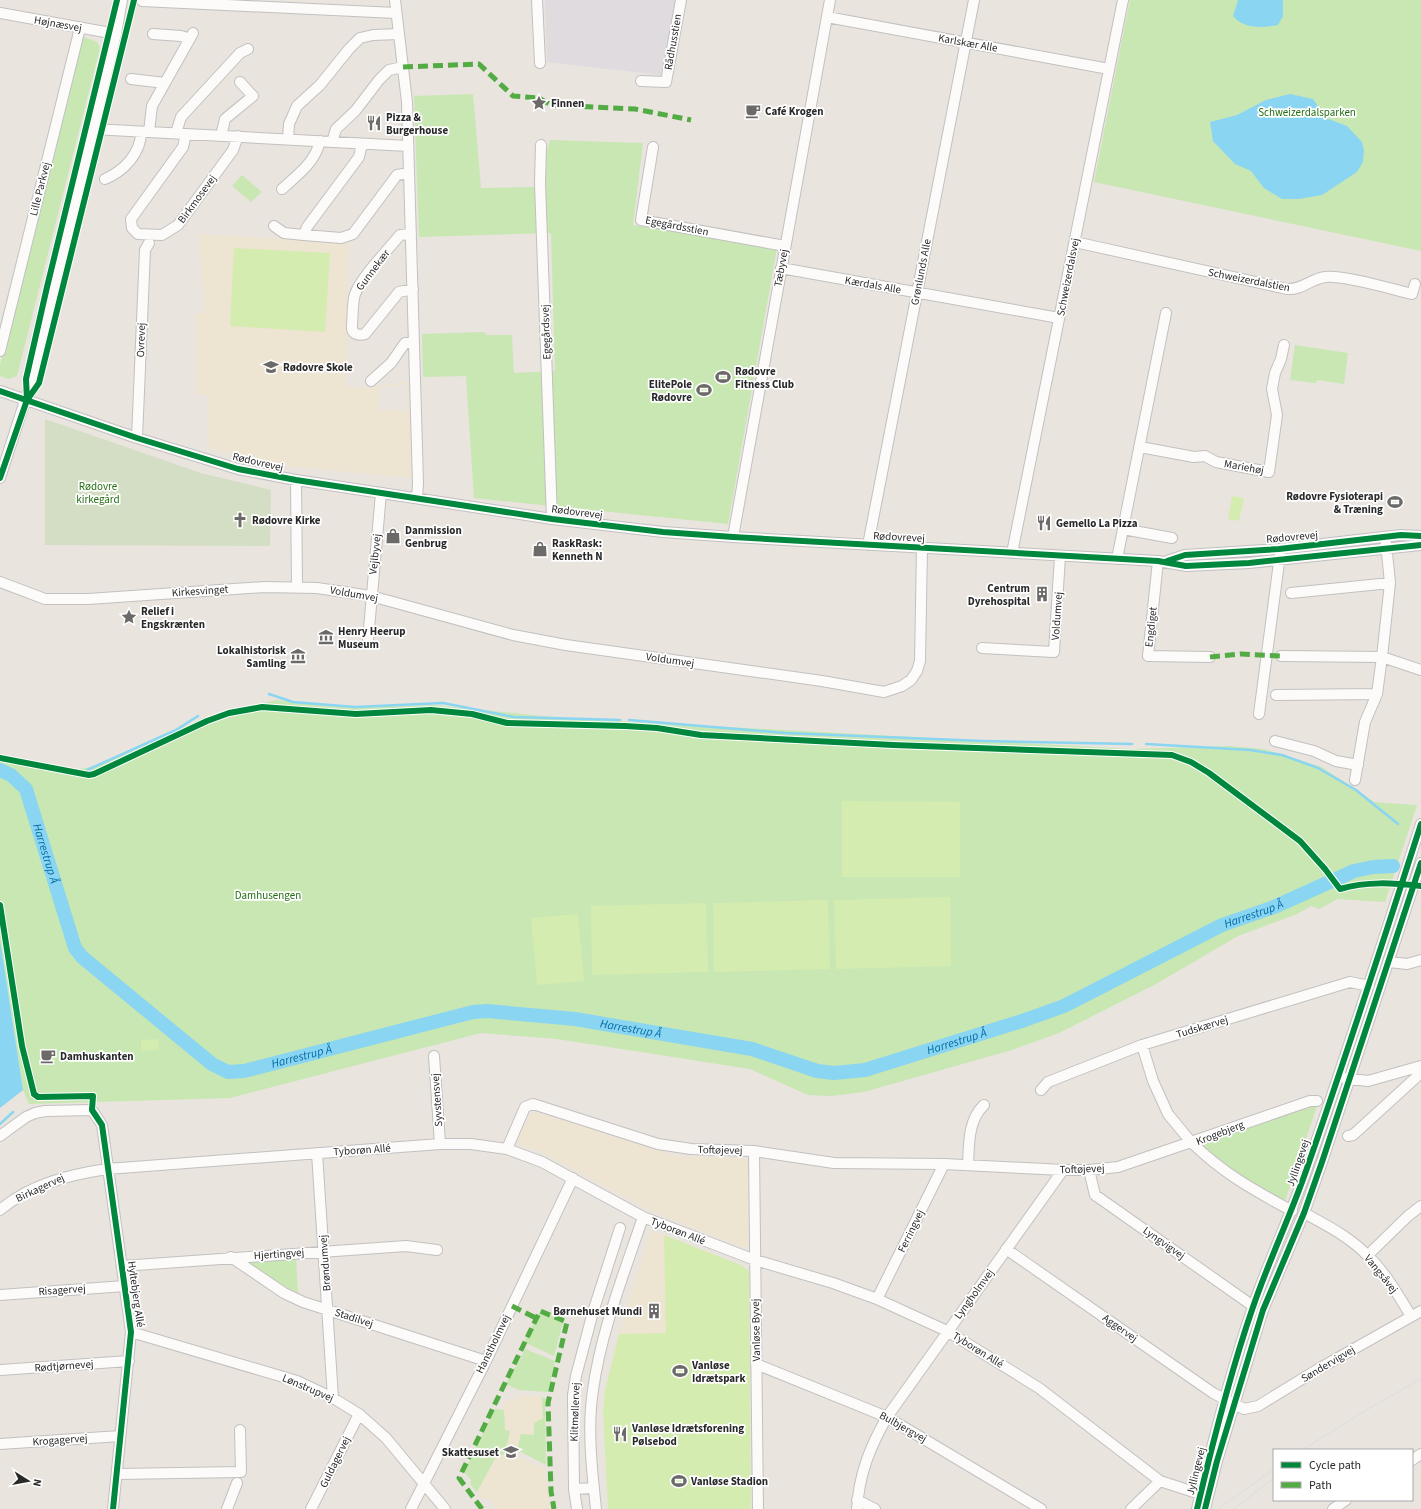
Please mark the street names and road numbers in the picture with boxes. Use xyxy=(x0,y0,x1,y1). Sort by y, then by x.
street label: Højnæsvej xyxy=(33,12,83,36)
street label: Rådhusstien xyxy=(661,13,685,71)
street label: Karlskær Alle xyxy=(937,30,999,56)
street label: Lille Parkvej xyxy=(26,160,54,218)
street label: Birkmosevej xyxy=(174,172,220,226)
street label: Egegårdsstien xyxy=(644,213,710,239)
street label: Grønlunds Alle xyxy=(907,237,935,306)
street label: Schweizerdalsvej xyxy=(1053,237,1083,317)
street label: Gunnekær xyxy=(353,246,394,294)
street label: Tæbyvej xyxy=(770,248,792,288)
street label: Schweizerdalstien xyxy=(1207,265,1291,295)
street label: Kærdals Alle xyxy=(844,273,903,297)
street label: Egegårdsvej xyxy=(538,304,554,360)
street label: Ovrevej xyxy=(133,322,149,358)
street label: Rødovrevej xyxy=(231,449,285,475)
street label: Mariehøj xyxy=(1223,456,1265,478)
street label: Rødovrevej xyxy=(550,501,604,523)
street label: Rødovrevej xyxy=(1266,527,1318,547)
street label: Rødovrevej xyxy=(873,528,925,546)
street label: Vejlbyvej xyxy=(365,533,385,575)
street label: Kirkesvinget xyxy=(171,582,229,600)
street label: Voldumvej xyxy=(329,582,379,606)
street label: Voldumvej xyxy=(1048,591,1066,641)
street label: Engdiget xyxy=(1141,606,1161,648)
street label: Voldumvej xyxy=(645,649,695,671)
street label: Tudskærvej xyxy=(1174,1012,1230,1042)
street label: Syvstensvej xyxy=(428,1073,446,1127)
street label: Krogebjerg xyxy=(1194,1117,1247,1149)
street label: Jyllingevej xyxy=(1283,1137,1313,1189)
street label: Tyborøn Allé xyxy=(333,1140,392,1159)
street label: Toftøjevej xyxy=(697,1142,743,1158)
street label: Toftøjevej xyxy=(1059,1161,1105,1177)
street label: Birkagervej xyxy=(13,1170,67,1206)
street label: Ferringvej xyxy=(894,1207,928,1255)
street label: Tyborøn Allé xyxy=(648,1214,708,1249)
street label: Lyngvigvej xyxy=(1140,1223,1188,1263)
street label: Brøndumvej xyxy=(316,1234,334,1292)
street label: Hjertingvej xyxy=(253,1245,305,1263)
street label: Vangsåvej xyxy=(1361,1251,1401,1297)
street label: Hyltebjerg Allé xyxy=(124,1260,148,1329)
street label: Lyngholmvej xyxy=(951,1266,997,1322)
street label: Risagervej xyxy=(38,1281,86,1299)
street label: Vanløse Byvej xyxy=(748,1299,764,1361)
street label: Stadilvej xyxy=(333,1305,375,1331)
street label: Aggervej xyxy=(1099,1310,1141,1346)
street label: Hanstholmvej xyxy=(472,1312,514,1376)
street label: Tyborøn Allé xyxy=(950,1328,1007,1372)
street label: Søndervigvej xyxy=(1298,1342,1358,1386)
street label: Rødtjørnevej xyxy=(34,1356,94,1376)
street label: Lønstrupvej xyxy=(280,1370,336,1406)
street label: Klitmøllervej xyxy=(566,1382,584,1442)
street label: Bulbjergvej xyxy=(877,1408,929,1446)
street label: Krogagervej xyxy=(32,1431,88,1449)
street label: Guldagervej xyxy=(316,1434,354,1490)
street label: Jyllingevej xyxy=(1183,1445,1209,1497)

